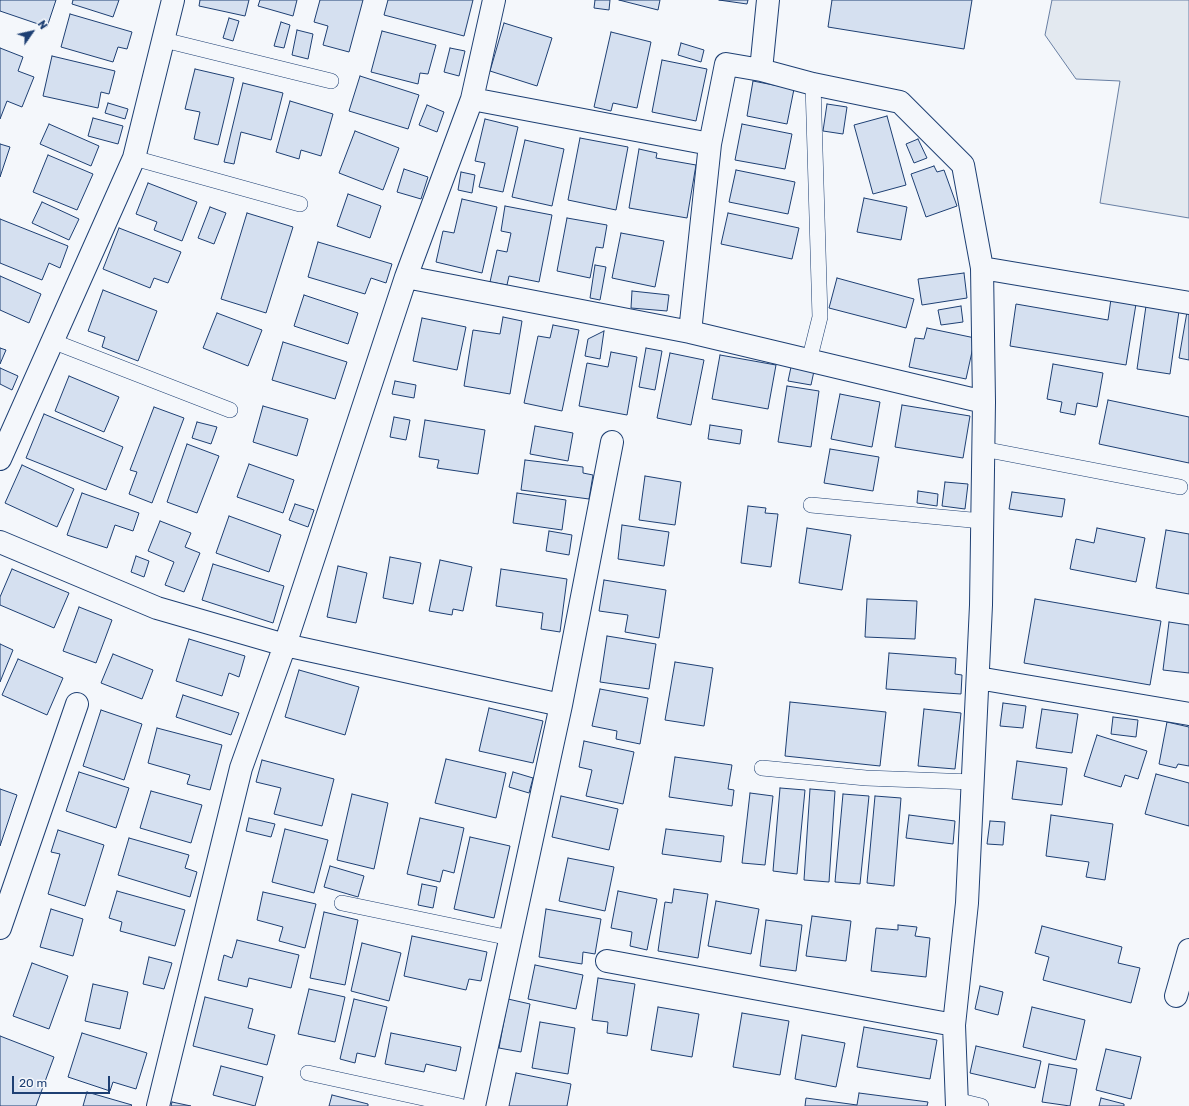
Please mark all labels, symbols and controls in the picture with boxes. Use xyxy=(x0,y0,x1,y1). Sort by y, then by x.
north arrow xyxy=(12,12,52,52)
text: N xyxy=(35,18,50,32)
scale bar xyxy=(14,1068,112,1094)
text: 20 m xyxy=(19,1076,47,1090)

